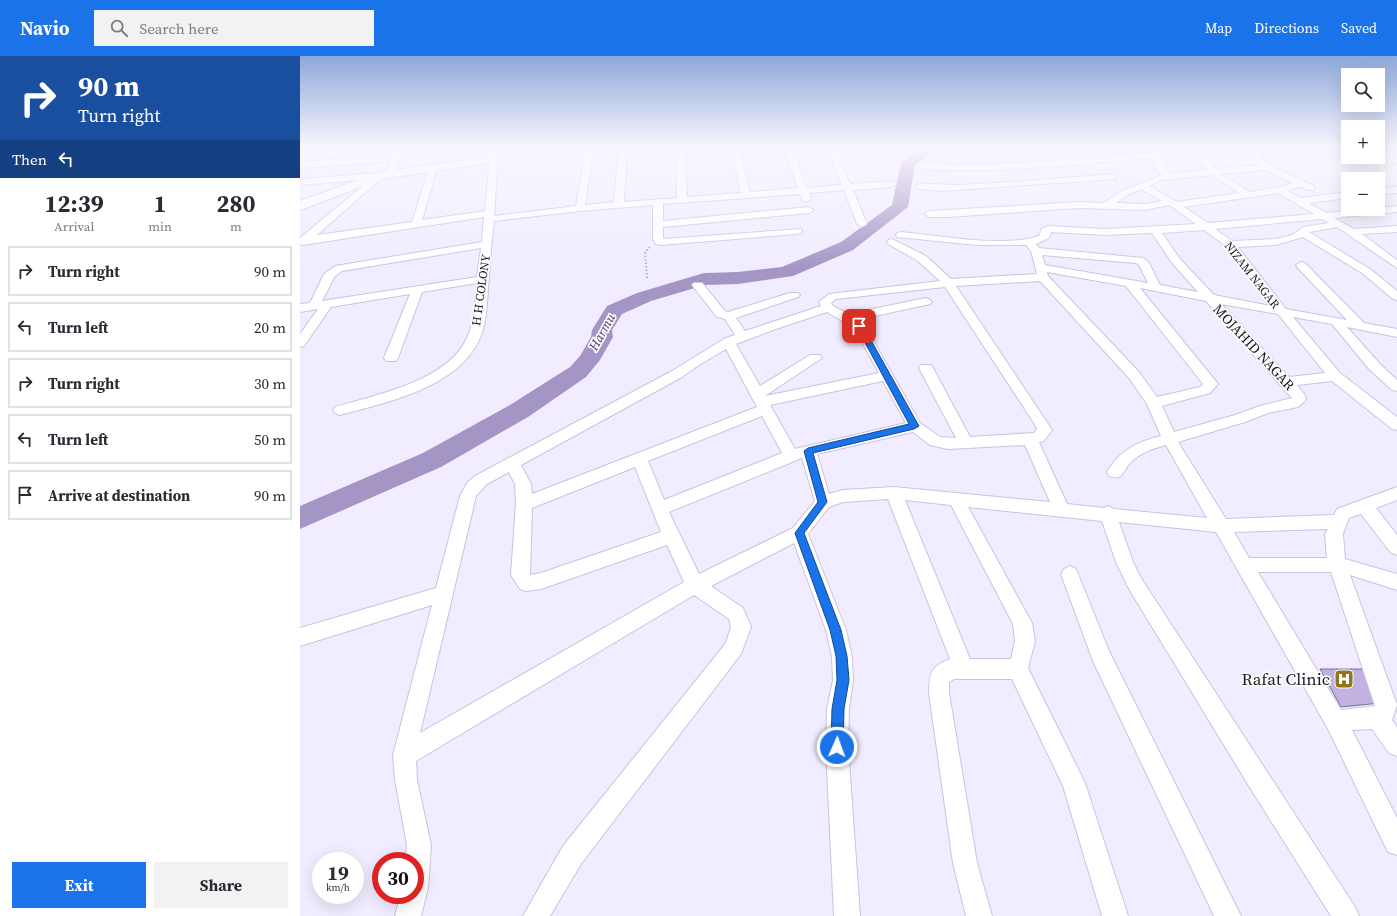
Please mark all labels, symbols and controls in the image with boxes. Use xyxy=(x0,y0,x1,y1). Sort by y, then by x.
search box xyxy=(94,10,374,46)
text: Navio xyxy=(20,15,70,41)
icon: search xyxy=(108,17,130,39)
text: Search here xyxy=(140,18,219,39)
text: Map xyxy=(1205,18,1232,38)
text: Directions xyxy=(1254,18,1319,38)
text: Saved xyxy=(1341,18,1377,38)
text: 90 m xyxy=(78,67,140,105)
map controls xyxy=(1341,68,1385,216)
button: search xyxy=(1341,68,1385,112)
icon: right xyxy=(12,72,64,124)
text: Turn right xyxy=(78,103,160,128)
button: + xyxy=(1341,120,1385,164)
icon: left xyxy=(55,148,77,170)
text: Then xyxy=(12,149,47,170)
button: − xyxy=(1341,172,1385,216)
text: 12:39 xyxy=(45,187,104,220)
text: 1 xyxy=(154,187,167,220)
text: 280 xyxy=(216,187,255,220)
text: Arrival xyxy=(54,218,94,235)
text: min xyxy=(148,218,172,235)
text: m xyxy=(230,218,242,235)
street label: NIZAM NAGAR xyxy=(1221,238,1283,312)
street label: H H COLONY xyxy=(468,253,494,327)
icon: right xyxy=(14,260,36,282)
text: Turn right xyxy=(48,261,120,282)
text: 90 m xyxy=(254,261,286,282)
street label: MOJAHID NAGAR xyxy=(1209,299,1299,395)
pin xyxy=(842,309,876,343)
water label: Harmu xyxy=(584,310,619,354)
icon: arrive xyxy=(848,315,870,337)
icon: left xyxy=(14,316,36,338)
text: Turn left xyxy=(48,317,108,338)
text: 20 m xyxy=(254,317,286,338)
icon: right xyxy=(14,372,36,394)
text: Turn right xyxy=(48,373,120,394)
text: 30 m xyxy=(254,373,286,394)
icon: left xyxy=(14,428,36,450)
text: Turn left xyxy=(48,429,108,450)
text: 50 m xyxy=(254,429,286,450)
icon: arrive xyxy=(14,484,36,506)
text: Arrive at destination xyxy=(48,485,190,506)
text: 90 m xyxy=(254,485,286,506)
place label: Rafat Clinic xyxy=(1242,667,1330,691)
hospital icon: Rafat Clinic xyxy=(1333,668,1355,690)
position arrow xyxy=(816,726,858,768)
speed limit sign: 30 xyxy=(372,852,424,904)
text: 19 xyxy=(327,859,349,887)
button: Exit xyxy=(12,862,146,908)
button: Share xyxy=(154,862,288,908)
text: km/h xyxy=(326,881,350,894)

